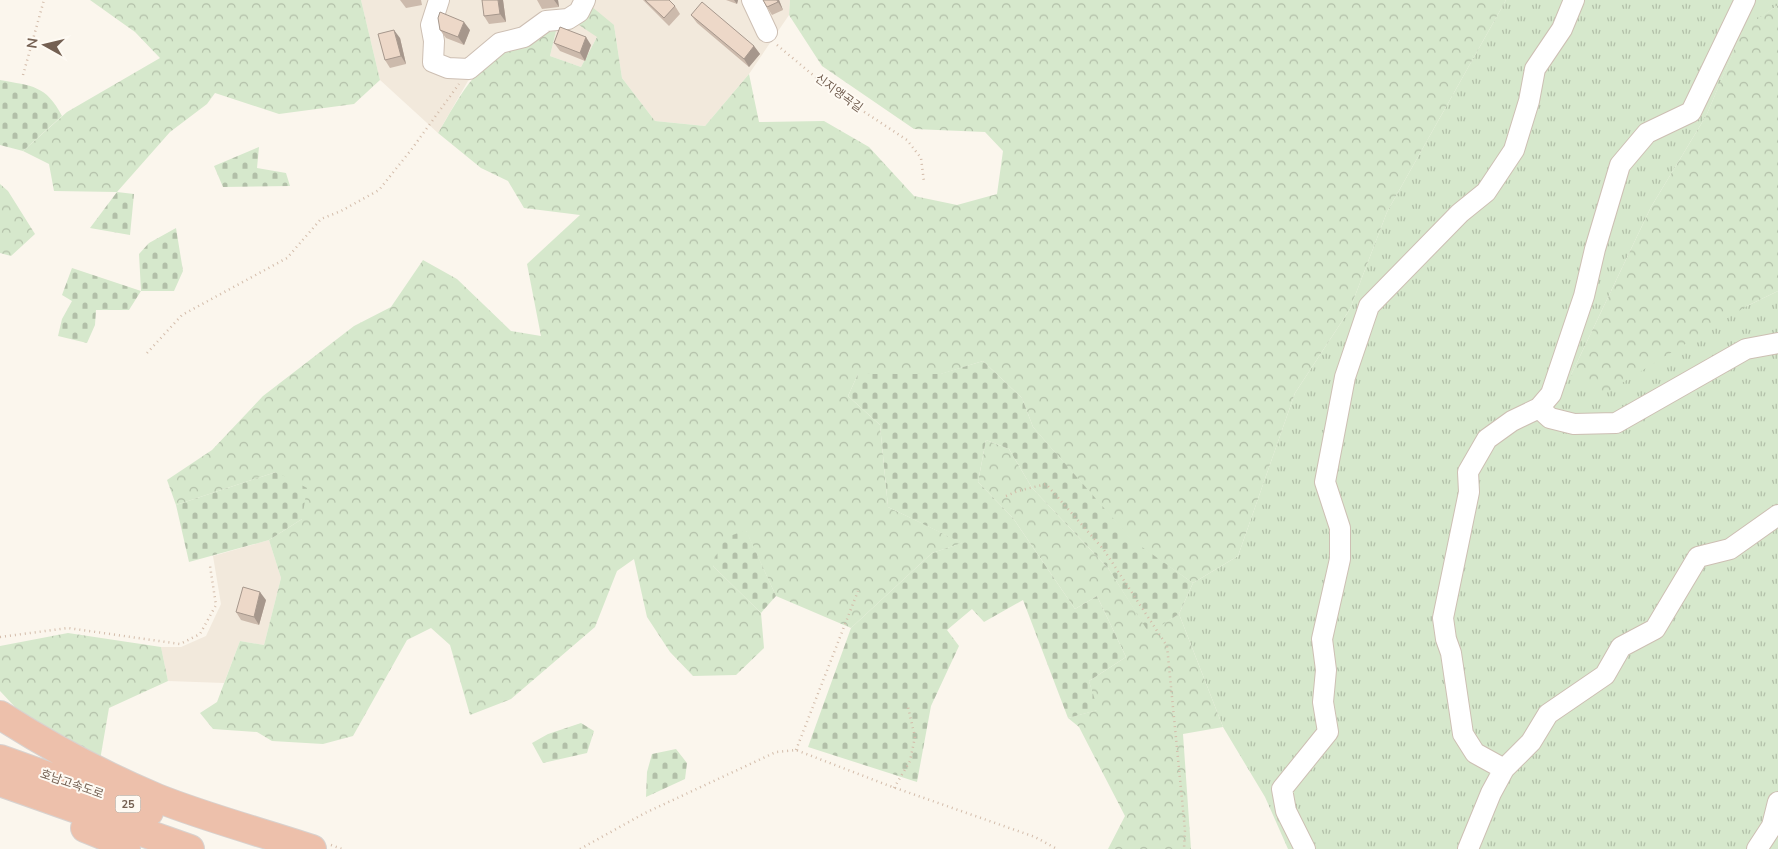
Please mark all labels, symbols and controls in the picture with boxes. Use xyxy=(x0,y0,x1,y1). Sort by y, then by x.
north arrow xyxy=(20,20,70,70)
text: N xyxy=(22,37,43,50)
street label: 신지앵곡길 xyxy=(812,70,866,116)
street label: 호남고속도로 xyxy=(38,766,106,802)
road number: 25 xyxy=(116,796,140,812)

